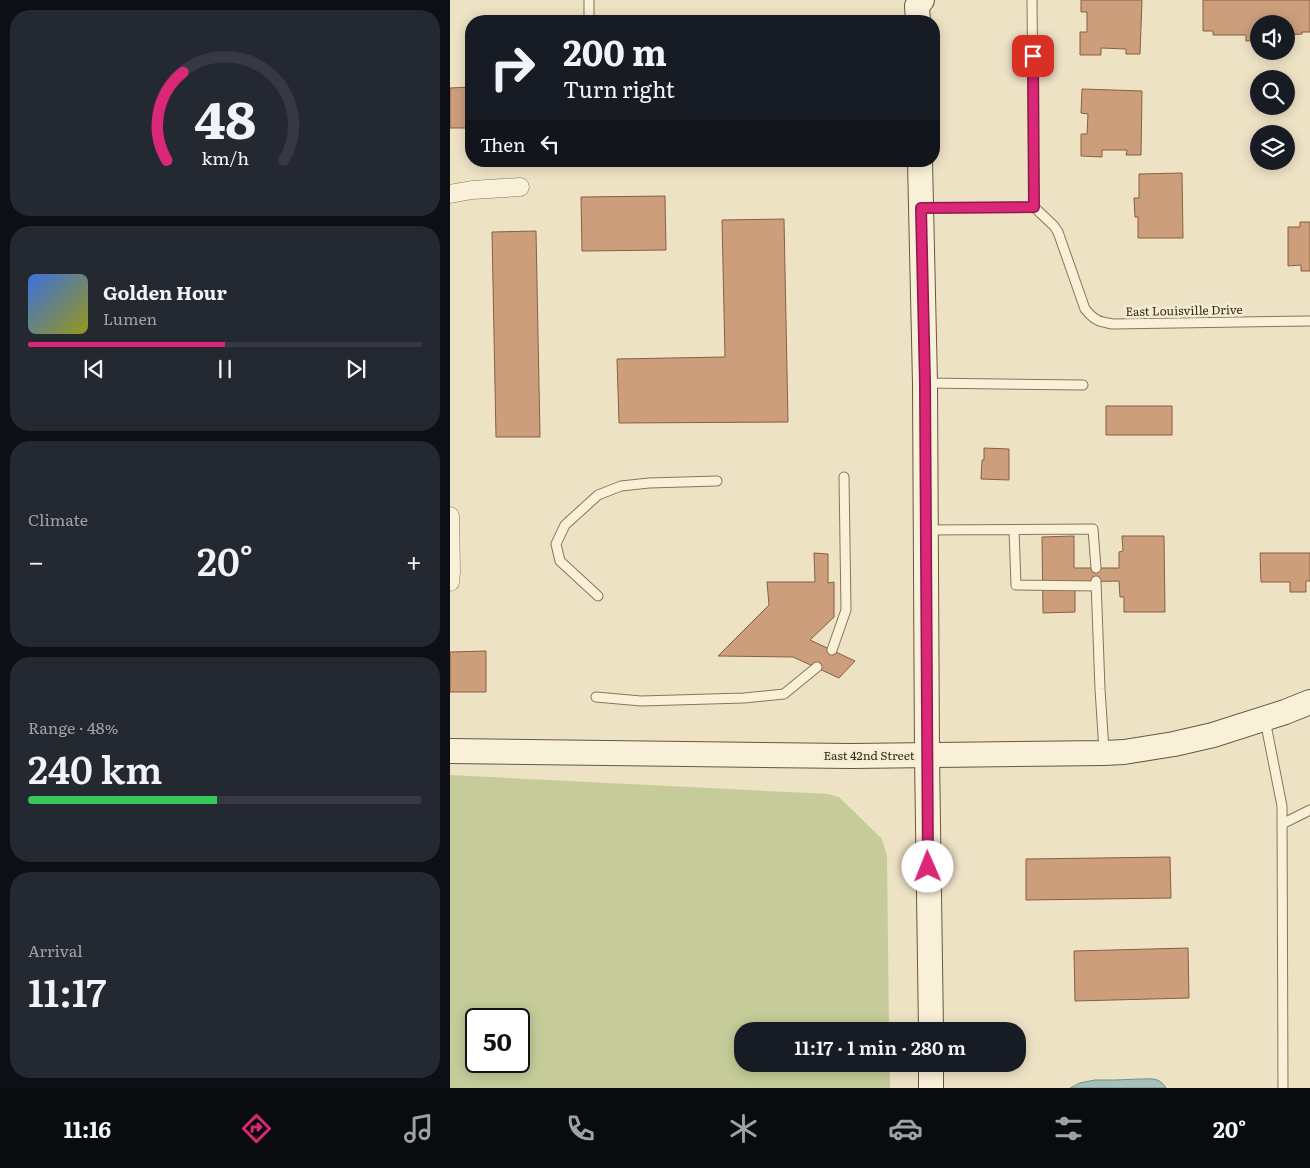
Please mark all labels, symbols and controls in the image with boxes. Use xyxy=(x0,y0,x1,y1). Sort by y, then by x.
map controls xyxy=(1250,15,1295,170)
button: sound xyxy=(1250,15,1295,60)
text: 200 m xyxy=(563,25,667,77)
icon: right xyxy=(480,35,545,100)
pin xyxy=(1012,35,1054,77)
icon: arrive xyxy=(1019,42,1047,70)
button: search xyxy=(1250,70,1295,115)
text: Turn right xyxy=(563,72,675,105)
text: 48 xyxy=(194,78,256,155)
button: layers xyxy=(1250,125,1295,170)
text: Then xyxy=(480,130,526,158)
icon: left xyxy=(536,130,564,158)
text: km/h xyxy=(201,144,249,171)
text: Golden Hour xyxy=(103,278,227,306)
street label: East Louisville Drive xyxy=(1125,300,1243,320)
text: Lumen xyxy=(103,306,157,330)
icon: previous xyxy=(80,355,108,383)
icon: pause xyxy=(211,355,239,383)
icon: next xyxy=(342,355,370,383)
text: Climate xyxy=(28,507,88,531)
text: 20° xyxy=(197,531,253,588)
text: − xyxy=(28,539,44,581)
text: + xyxy=(406,539,422,581)
text: Range · 48% xyxy=(28,715,118,739)
text: 240 km xyxy=(28,739,162,796)
street label: East 42nd Street xyxy=(823,746,915,764)
position arrow xyxy=(901,840,953,892)
text: Arrival xyxy=(28,938,83,962)
text: 11:17 xyxy=(28,962,106,1019)
speed limit sign: 50 xyxy=(465,1008,530,1073)
text: 11:17 · 1 min · 280 m xyxy=(794,1033,966,1061)
icon: directions xyxy=(239,1111,274,1146)
icon: music xyxy=(401,1111,436,1146)
icon: phone xyxy=(563,1111,598,1146)
icon: climate xyxy=(726,1111,761,1146)
icon: car xyxy=(888,1111,923,1146)
icon: filters xyxy=(1051,1111,1086,1146)
text: 11:16 xyxy=(64,1112,111,1145)
text: 20° xyxy=(1213,1112,1246,1145)

